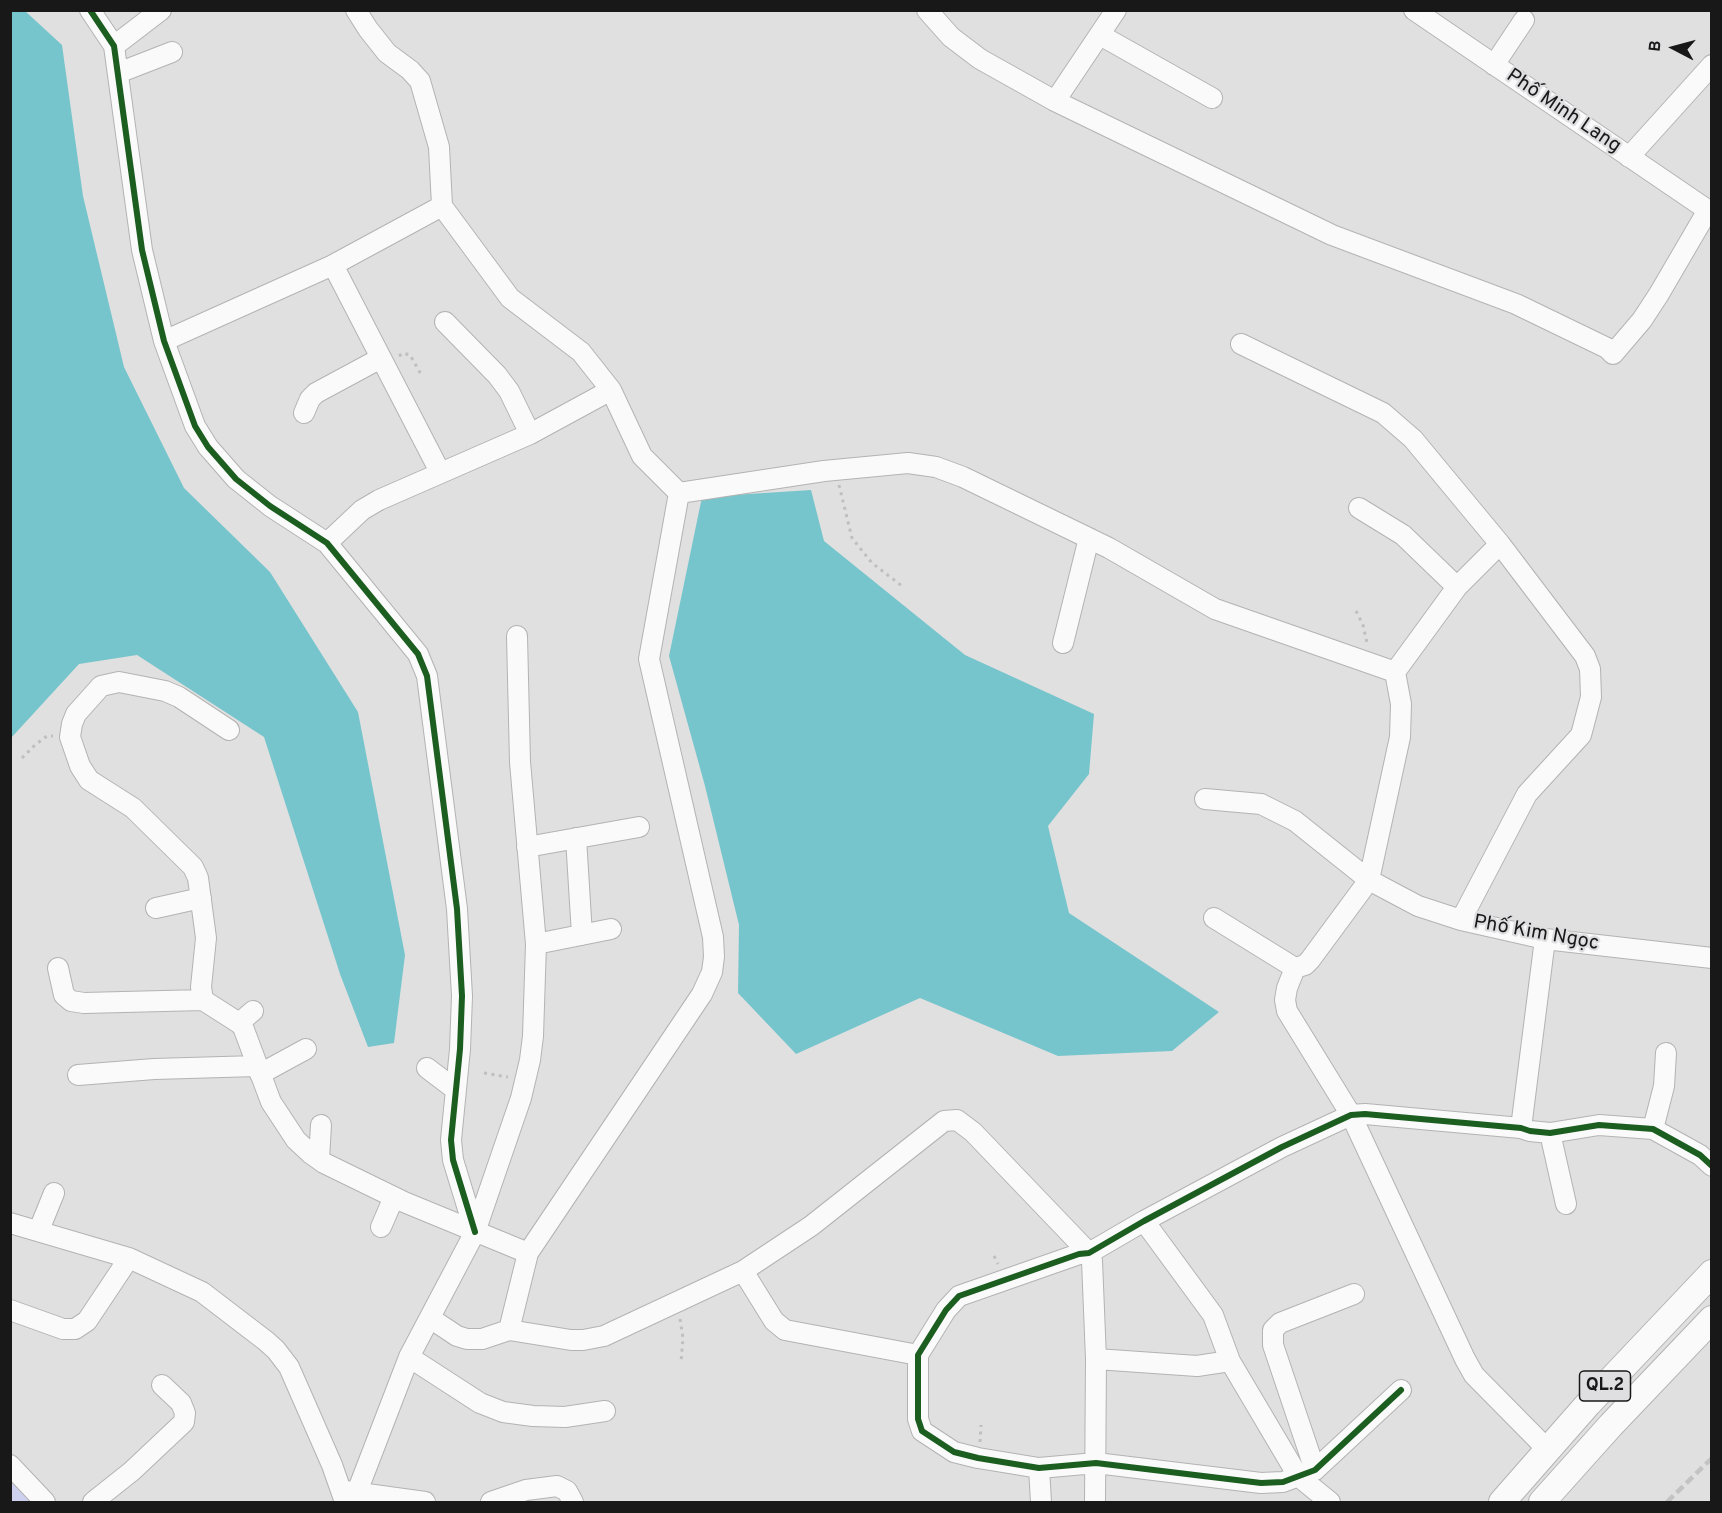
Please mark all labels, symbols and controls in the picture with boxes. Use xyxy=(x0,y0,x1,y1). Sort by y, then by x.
north arrow xyxy=(1644,18,1704,78)
text: B xyxy=(1646,40,1667,53)
street label: Phố Minh Lang xyxy=(1501,65,1625,159)
street label: Phố Kim Ngọc xyxy=(1471,911,1601,957)
road number: QL.2 xyxy=(1580,1371,1630,1401)

